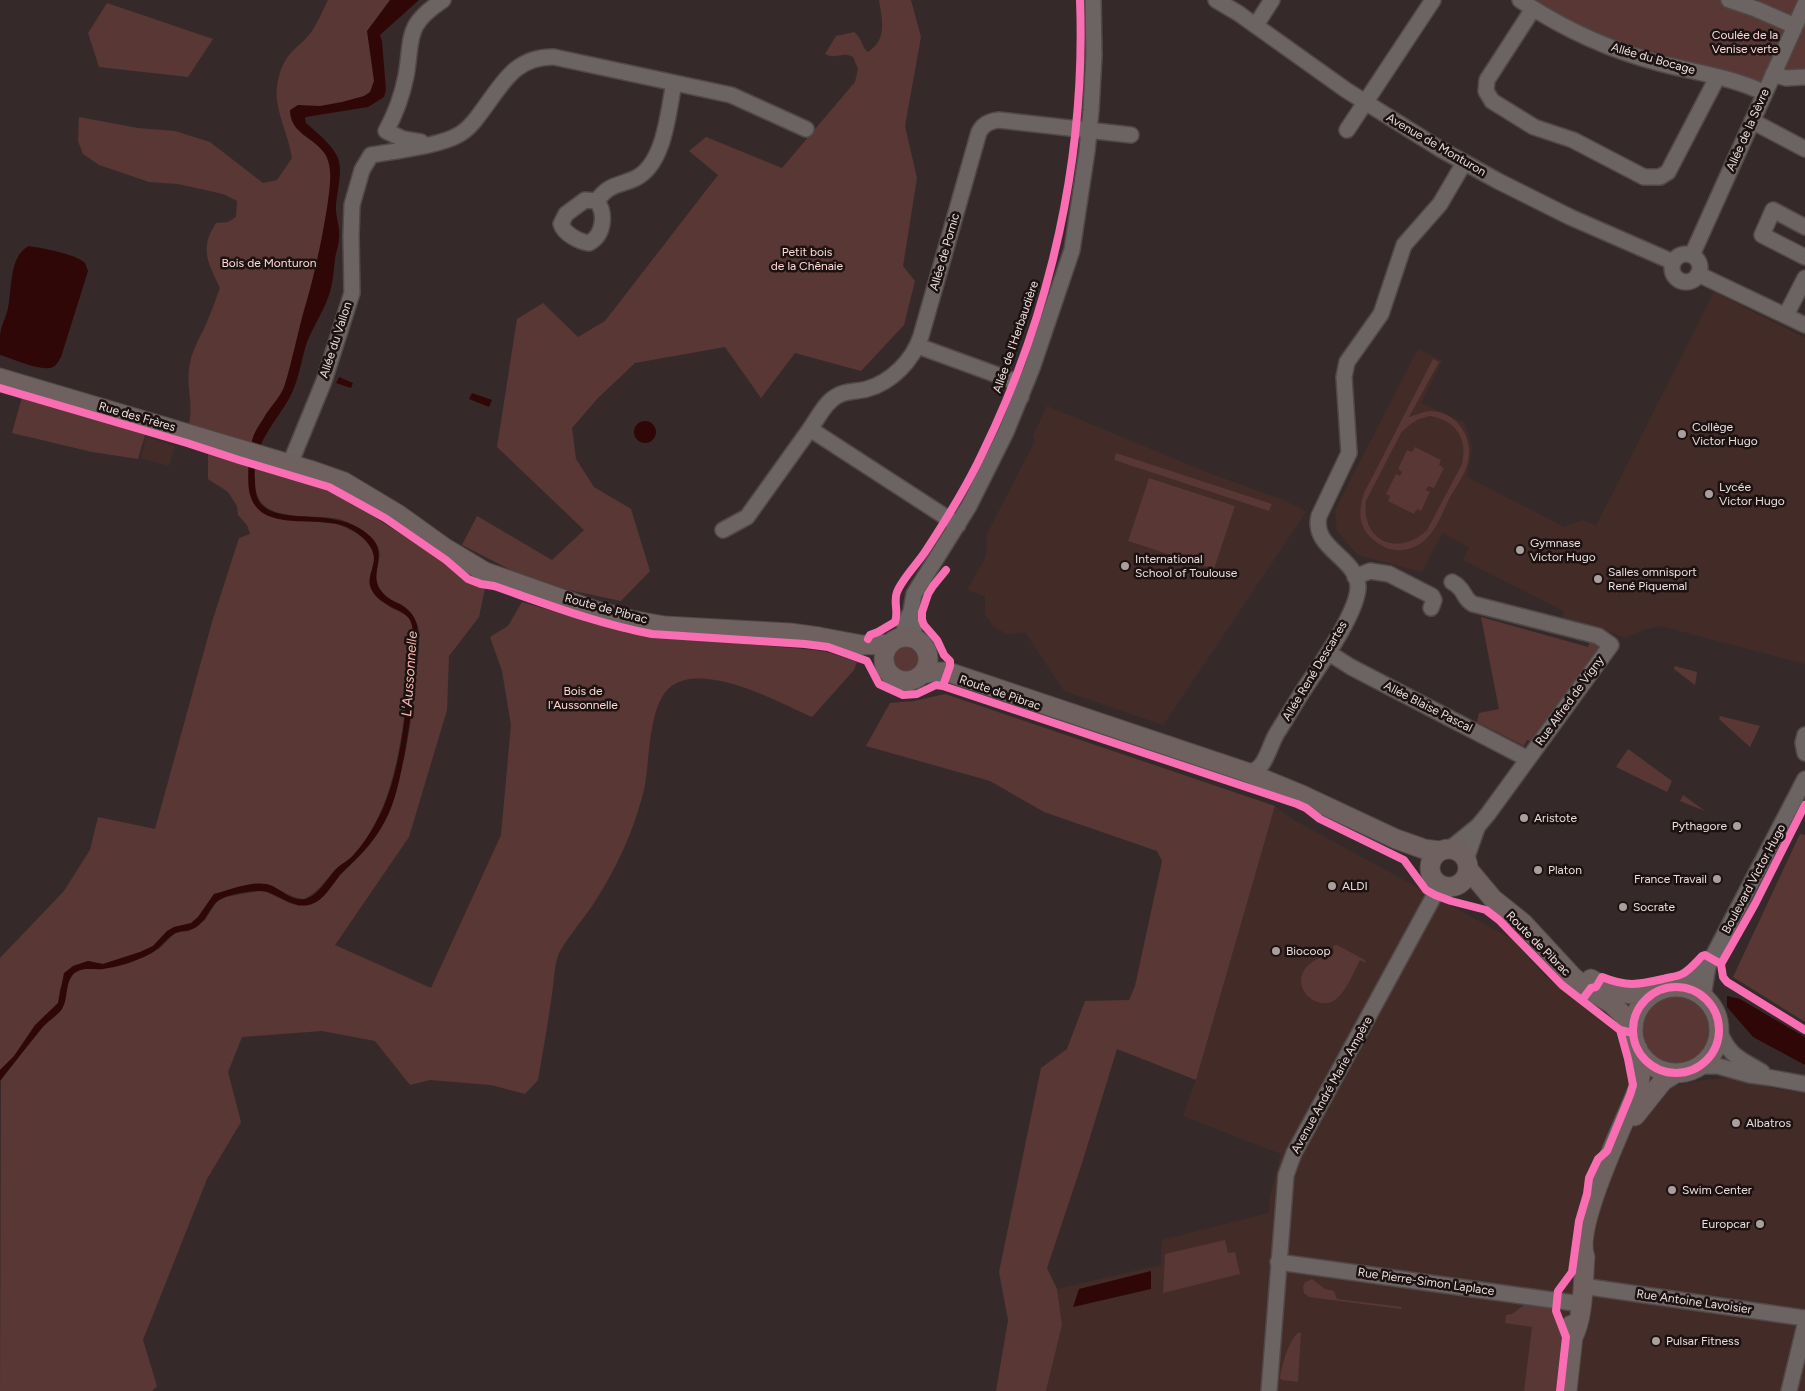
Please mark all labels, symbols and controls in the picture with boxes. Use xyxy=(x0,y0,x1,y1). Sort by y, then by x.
park label: Coulée de la Venise verte xyxy=(1712,28,1778,56)
street label: Allée du Bocage xyxy=(1609,40,1697,78)
street label: Allée de la Sèvre xyxy=(1723,87,1773,173)
street label: Avenue de Monturon xyxy=(1384,111,1488,179)
street label: Allée de Pornic xyxy=(927,212,963,292)
park label: Petit bois de la Chênaie xyxy=(771,245,843,273)
park label: Bois de Monturon xyxy=(222,256,316,270)
street label: Allée de l'Herbaudière xyxy=(990,279,1042,395)
street label: Allée du Vallon xyxy=(317,300,355,380)
street label: Rue des Frères xyxy=(97,399,177,435)
place label: Collège Victor Hugo xyxy=(1692,420,1758,448)
marker: Collège Victor Hugo xyxy=(1676,428,1688,440)
place label: Lycée Victor Hugo xyxy=(1719,480,1785,508)
marker: Lycée Victor Hugo xyxy=(1703,488,1715,500)
place label: Gymnase Victor Hugo xyxy=(1530,536,1596,564)
marker: Gymnase Victor Hugo xyxy=(1514,544,1526,556)
place label: International School of Toulouse xyxy=(1135,552,1237,580)
marker: International School of Toulouse xyxy=(1119,560,1131,572)
place label: Salles omnisport René Piquemal xyxy=(1608,565,1697,593)
marker: Salles omnisport René Piquemal xyxy=(1592,573,1604,585)
street label: Route de Pibrac xyxy=(563,591,649,627)
street label: Allée René Descartes xyxy=(1280,619,1350,723)
water label: L'Aussonnelle xyxy=(399,631,421,717)
street label: Rue Alfred de Vigny xyxy=(1533,653,1607,749)
street label: Route de Pibrac xyxy=(957,672,1043,714)
street label: Allée Blaise Pascal xyxy=(1381,679,1475,735)
park label: Bois de l'Aussonnelle xyxy=(548,684,618,712)
place label: Aristote xyxy=(1534,811,1577,825)
marker: Aristote xyxy=(1518,812,1530,824)
place label: Pythagore xyxy=(1672,819,1727,833)
marker: Pythagore xyxy=(1731,820,1743,832)
street label: Boulevard Victor Hugo xyxy=(1719,822,1789,936)
place label: Platon xyxy=(1548,863,1582,877)
marker: Platon xyxy=(1532,864,1544,876)
place label: France Travail xyxy=(1634,872,1707,886)
marker: France Travail xyxy=(1711,873,1723,885)
place label: ALDI xyxy=(1342,879,1368,893)
marker: ALDI xyxy=(1326,880,1338,892)
place label: Socrate xyxy=(1633,900,1675,914)
marker: Socrate xyxy=(1617,901,1629,913)
street label: Route de Pibrac xyxy=(1503,909,1573,979)
place label: Biocoop xyxy=(1286,944,1331,958)
marker: Biocoop xyxy=(1270,945,1282,957)
street label: Avenue André Marie Ampère xyxy=(1288,1014,1376,1156)
place label: Albatros xyxy=(1746,1116,1791,1130)
marker: Albatros xyxy=(1730,1117,1742,1129)
place label: Swim Center xyxy=(1682,1183,1752,1197)
marker: Swim Center xyxy=(1666,1184,1678,1196)
place label: Europcar xyxy=(1701,1217,1750,1231)
marker: Europcar xyxy=(1754,1218,1766,1230)
street label: Rue Pierre-Simon Laplace xyxy=(1357,1265,1495,1299)
street label: Rue Antoine Lavoisier xyxy=(1636,1287,1752,1317)
place label: Pulsar Fitness xyxy=(1666,1334,1739,1348)
marker: Pulsar Fitness xyxy=(1650,1335,1662,1347)

